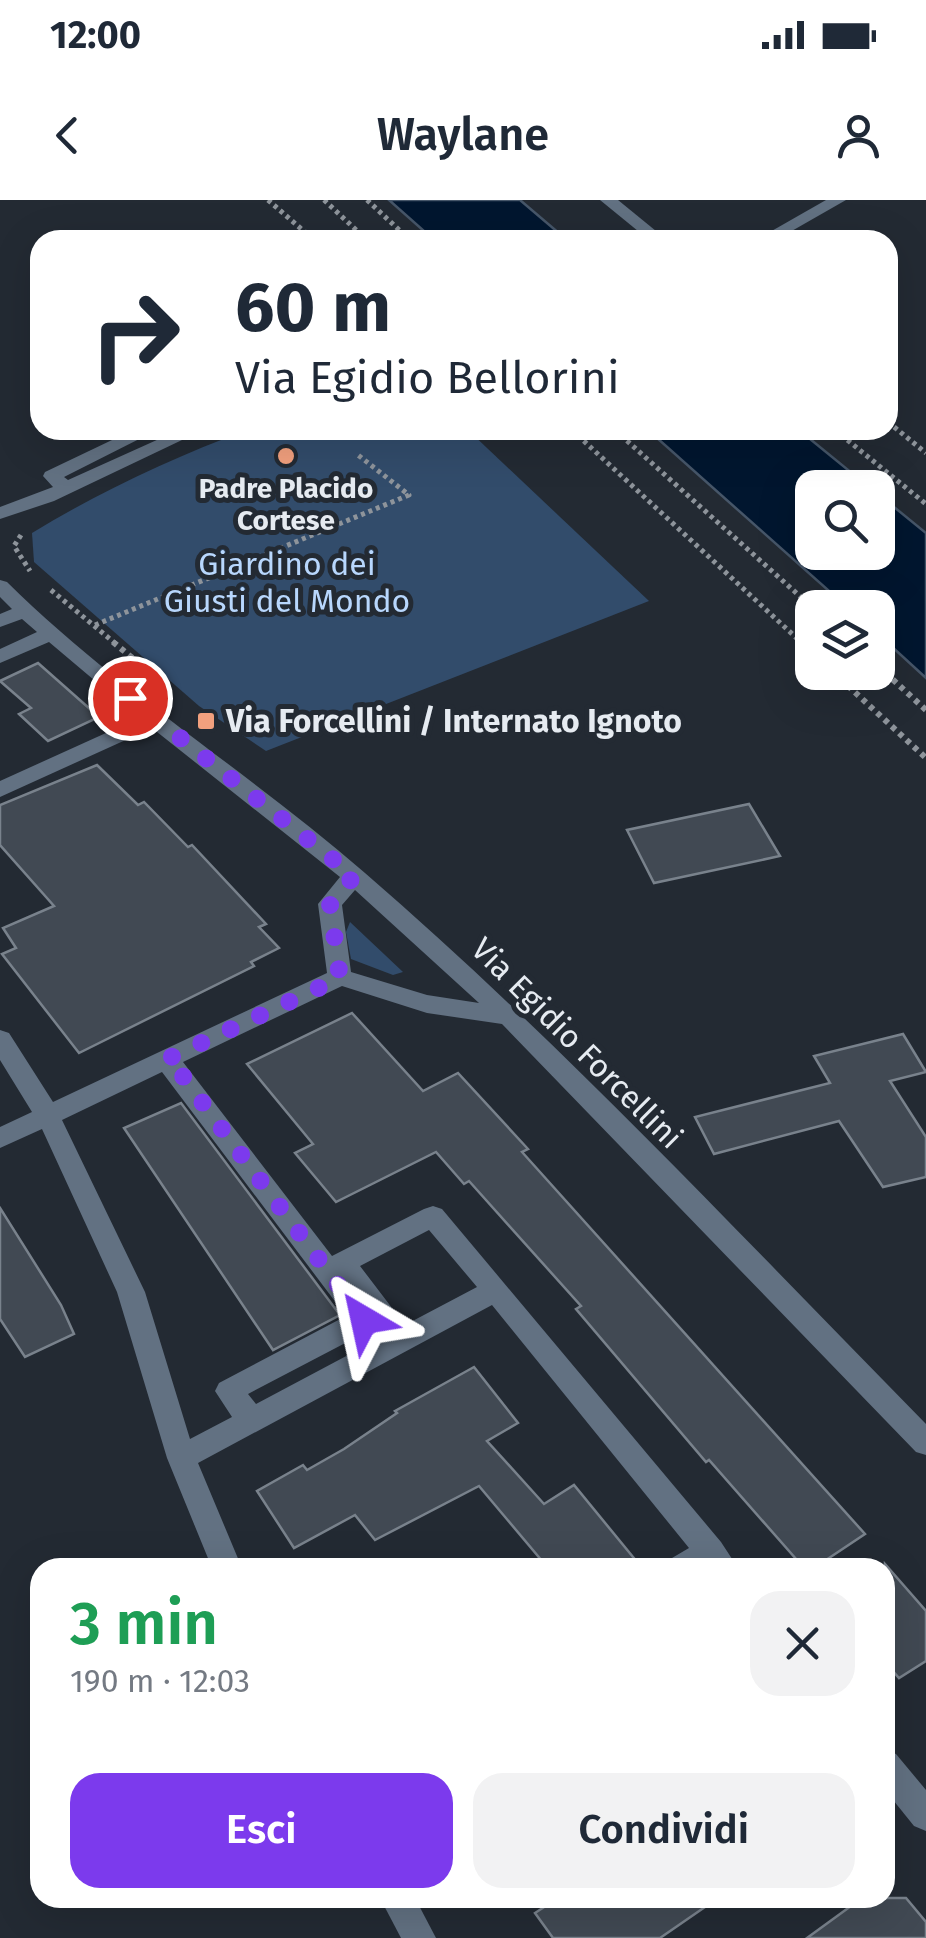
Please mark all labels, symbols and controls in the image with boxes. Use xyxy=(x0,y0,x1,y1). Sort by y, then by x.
text: 12:00 xyxy=(50,12,141,58)
icon: back xyxy=(40,108,95,163)
text: Waylane xyxy=(377,108,549,162)
icon: person xyxy=(831,108,886,163)
text: 60 m xyxy=(235,266,391,350)
icon: right xyxy=(70,270,200,400)
text: Via Egidio Bellorini xyxy=(235,351,620,405)
marker: Padre Placido Cortese xyxy=(275,445,297,467)
map controls xyxy=(795,470,895,690)
button: search xyxy=(795,470,895,570)
place label: Padre Placido Cortese xyxy=(199,472,373,537)
park label: Giardino dei Giusti del Mondo xyxy=(164,545,410,620)
button: layers xyxy=(795,590,895,690)
pin xyxy=(88,656,173,741)
icon: arrive xyxy=(103,671,158,726)
place label: Via Forcellini / Internato Ignoto xyxy=(225,702,682,740)
marker: Via Forcellini / Internato Ignoto xyxy=(195,710,217,732)
street label: Via Egidio Forcellini xyxy=(464,930,690,1156)
position arrow xyxy=(312,1268,416,1372)
text: 3 min xyxy=(70,1588,218,1660)
button: close xyxy=(750,1591,855,1696)
text: 190 m · 12:03 xyxy=(70,1662,250,1700)
button: Esci xyxy=(70,1773,453,1888)
button: Condividi xyxy=(473,1773,855,1888)

